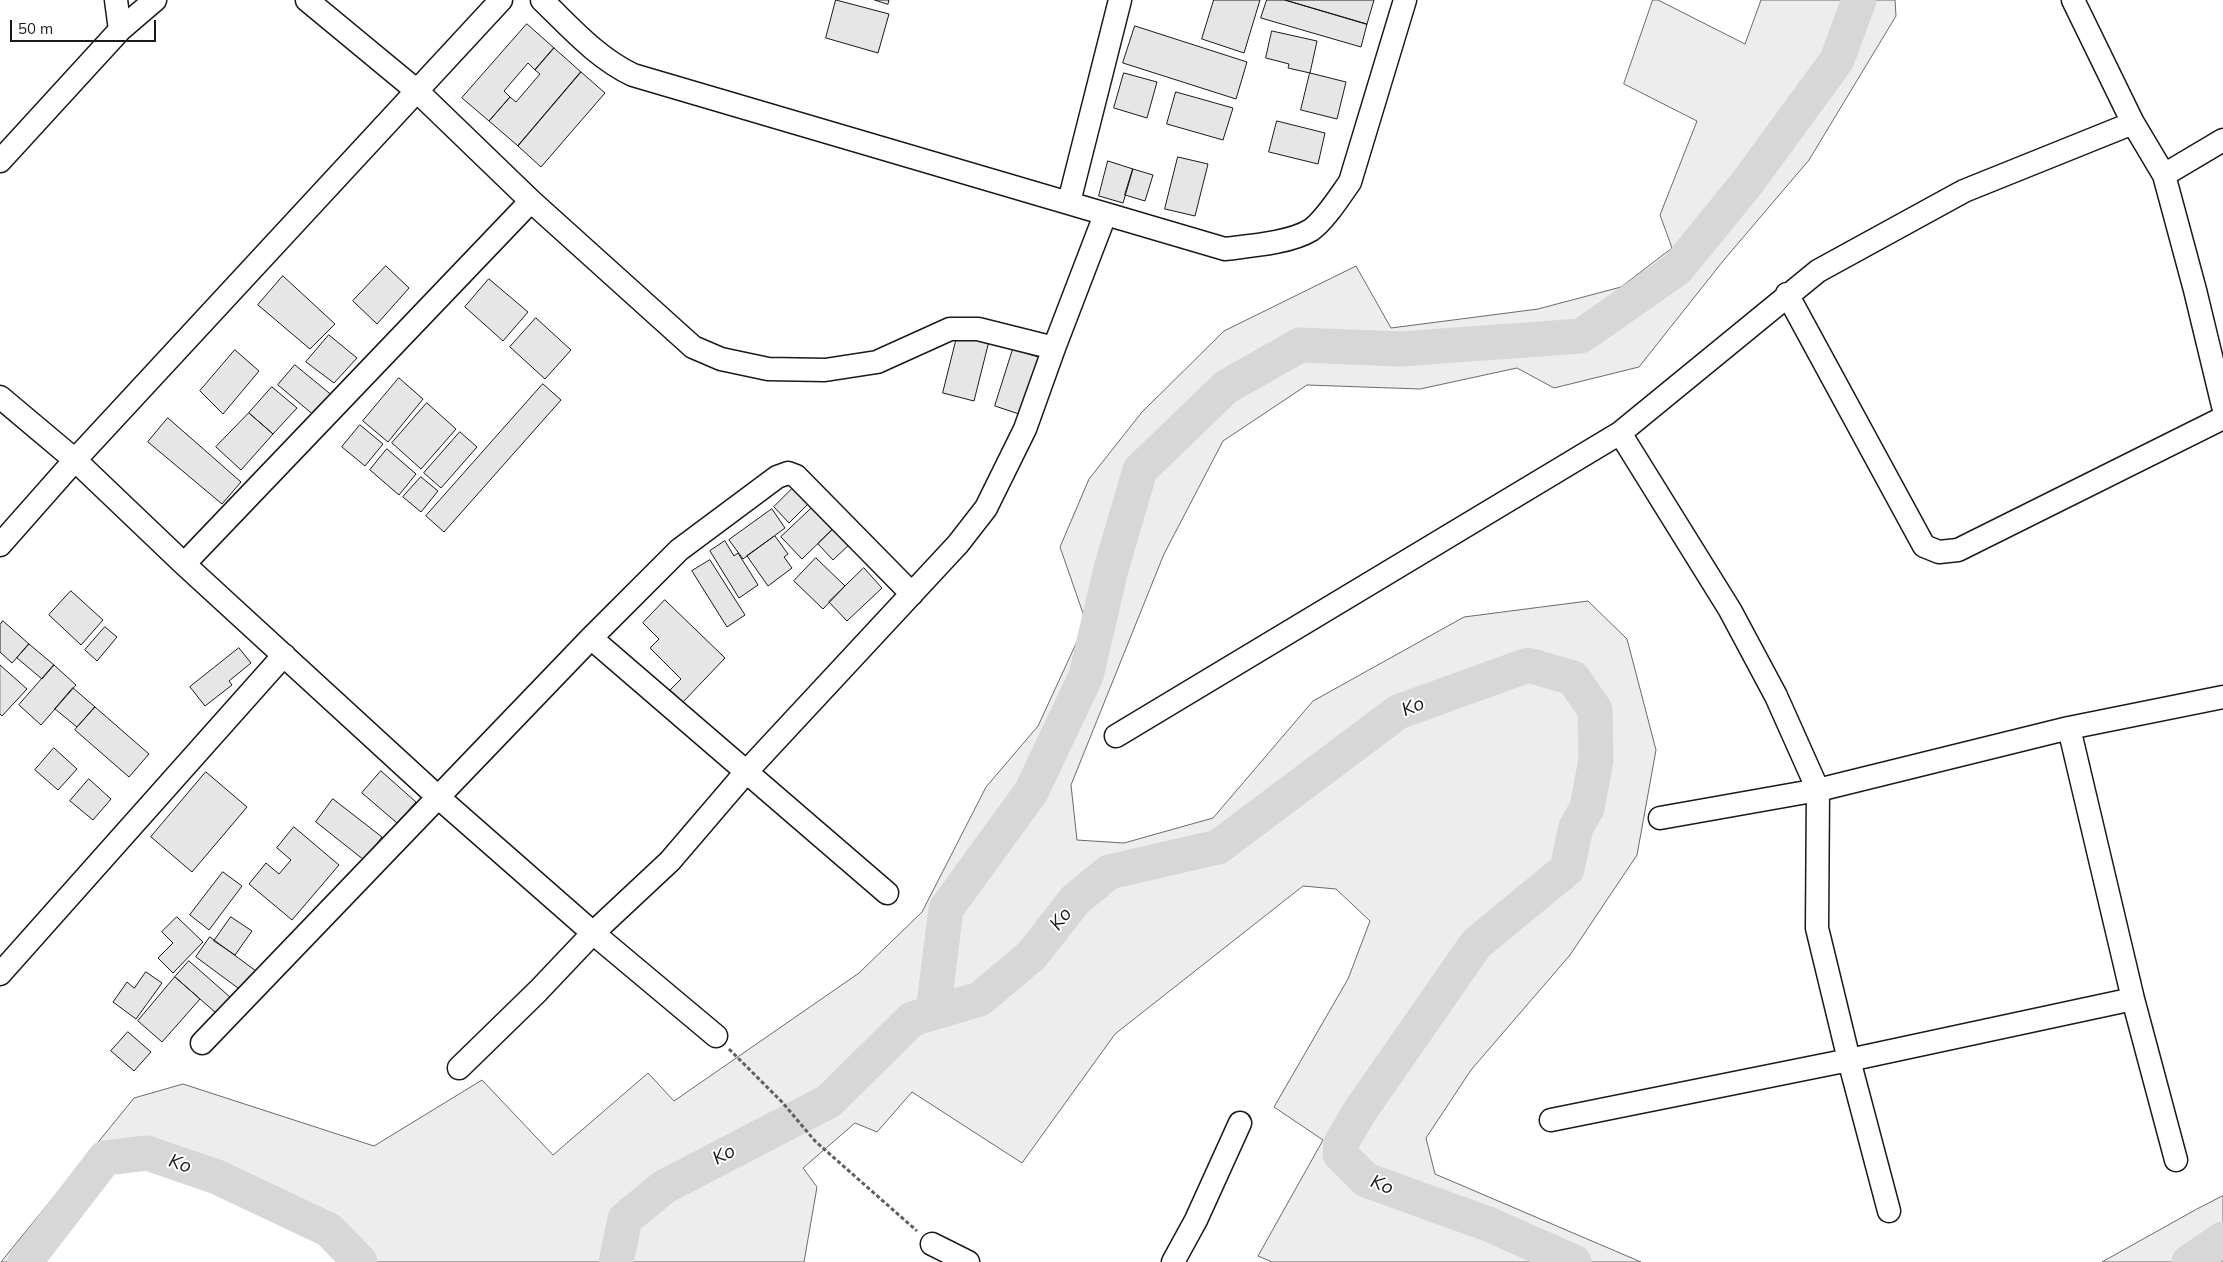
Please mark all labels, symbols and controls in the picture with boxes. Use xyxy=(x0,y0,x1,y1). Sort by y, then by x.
scale bar xyxy=(12,10,159,42)
text: 50 m xyxy=(18,19,53,38)
water label: Ko xyxy=(1398,692,1428,722)
water label: Ko xyxy=(1045,903,1077,935)
water label: Ko xyxy=(709,1140,739,1170)
water label: Ko xyxy=(166,1150,194,1178)
water label: Ko xyxy=(1367,1170,1397,1200)

